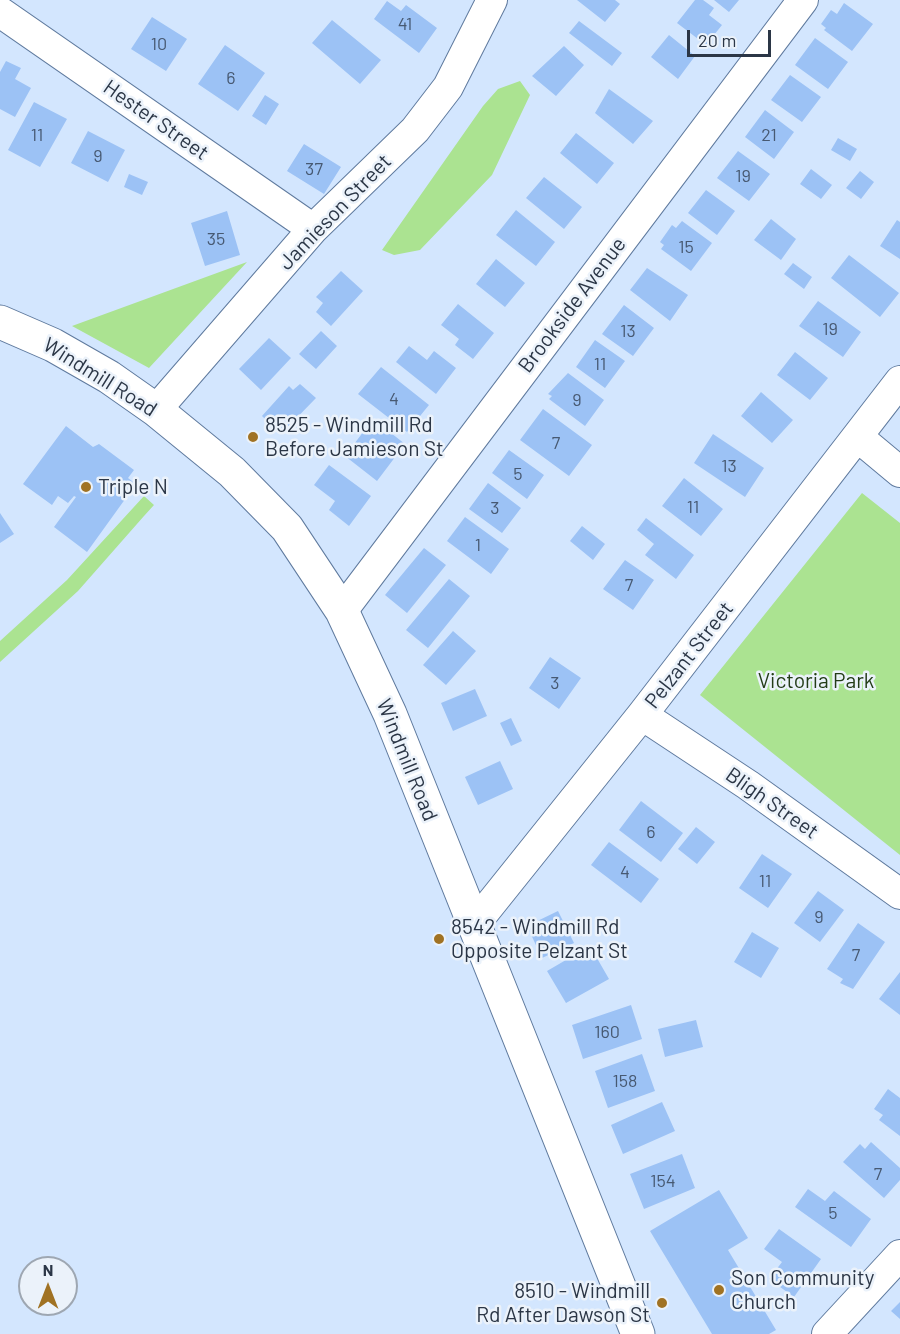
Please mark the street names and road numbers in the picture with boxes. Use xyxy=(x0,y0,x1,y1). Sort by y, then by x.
street label: Hester Street xyxy=(99,75,213,165)
street label: Jamieson Street xyxy=(274,149,396,275)
street label: Brookside Avenue xyxy=(513,232,631,378)
street label: Windmill Road xyxy=(38,332,162,422)
street label: Pelzant Street xyxy=(639,597,739,713)
street label: Windmill Road xyxy=(371,695,443,825)
street label: Bligh Street xyxy=(721,762,823,844)

